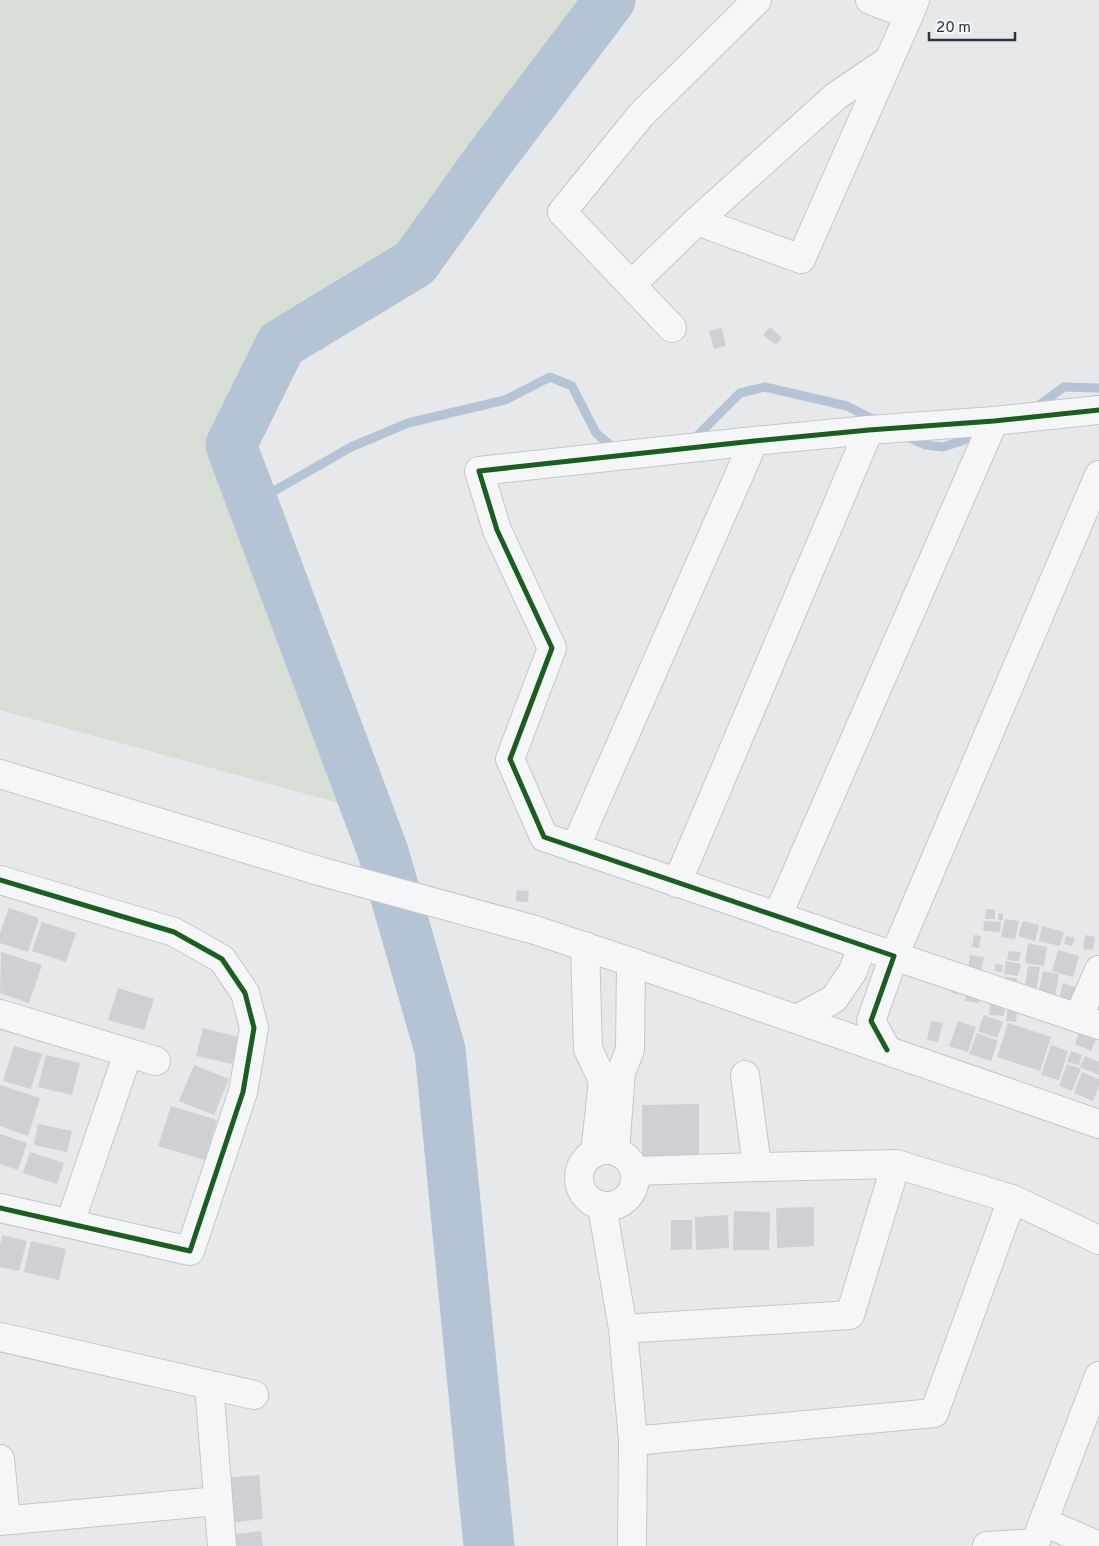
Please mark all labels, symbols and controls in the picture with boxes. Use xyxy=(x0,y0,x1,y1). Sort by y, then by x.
scale bar xyxy=(929,10,1015,42)
text: 20 m xyxy=(936,19,971,38)

